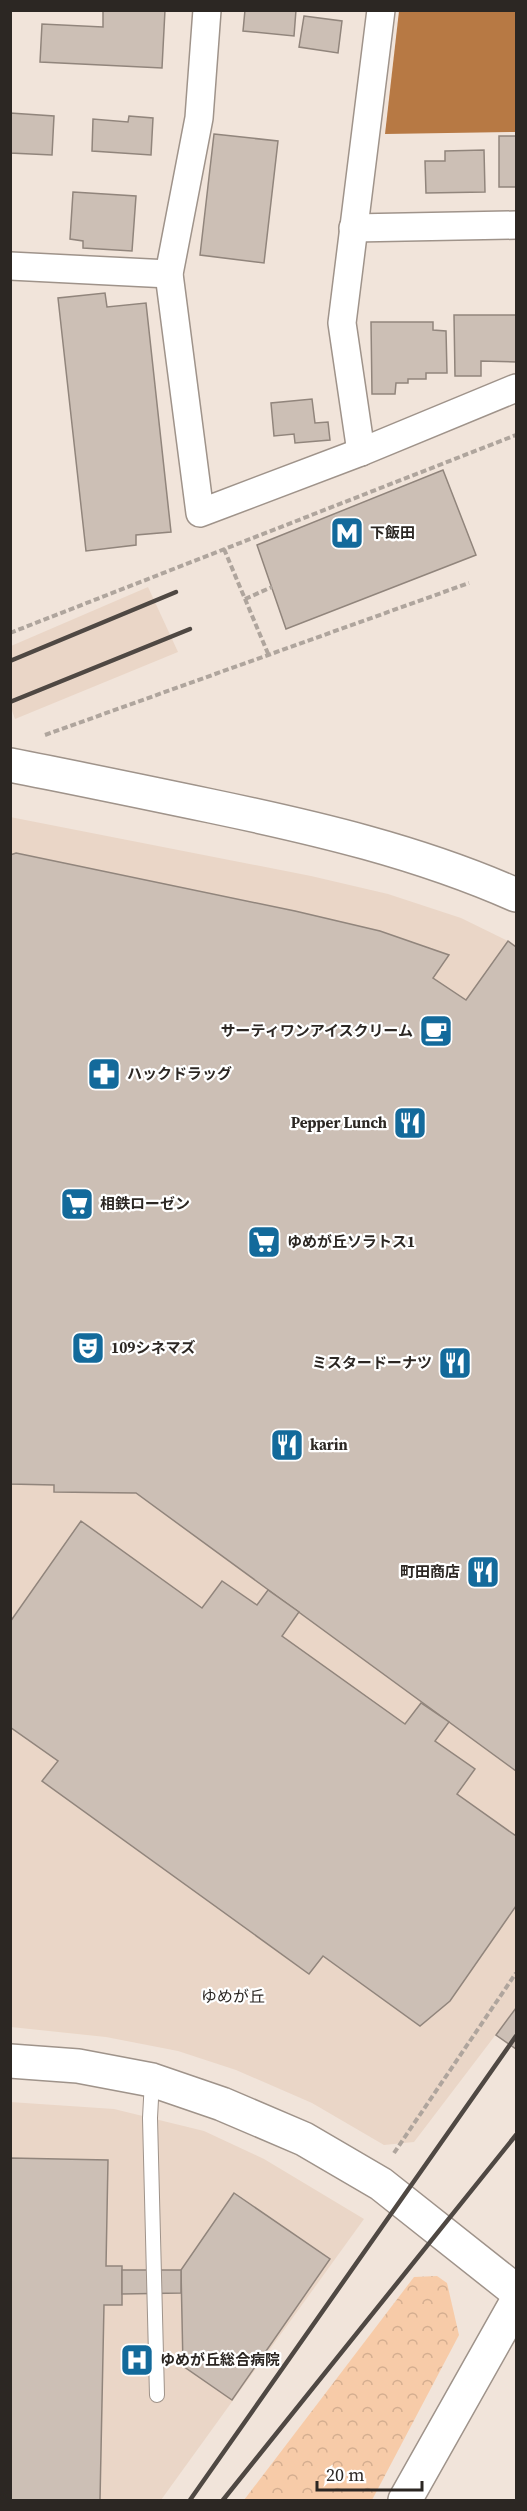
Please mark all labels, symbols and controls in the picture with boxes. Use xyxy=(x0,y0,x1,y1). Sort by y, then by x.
metro station icon: 下飯田 xyxy=(329,515,365,551)
place label: 下飯田 xyxy=(370,522,415,543)
cafe icon: サーティワンアイスクリーム xyxy=(418,1013,454,1049)
place label: サーティワンアイスクリーム xyxy=(221,1020,413,1041)
pharmacy icon: ハックドラッグ xyxy=(86,1056,122,1092)
place label: ハックドラッグ xyxy=(127,1063,232,1084)
restaurant icon: Pepper Lunch xyxy=(392,1105,428,1141)
place label: Pepper Lunch xyxy=(291,1112,387,1133)
supermarket icon: 相鉄ローゼン xyxy=(59,1186,95,1222)
place label: 相鉄ローゼン xyxy=(100,1193,190,1214)
supermarket icon: ゆめが丘ソラトス1 xyxy=(246,1224,282,1260)
place label: ゆめが丘ソラトス1 xyxy=(287,1231,415,1252)
theatre icon: 109シネマズ xyxy=(70,1330,106,1366)
place label: 109シネマズ xyxy=(111,1337,195,1358)
restaurant icon: ミスタードーナツ xyxy=(437,1345,473,1381)
place label: ミスタードーナツ xyxy=(312,1352,432,1373)
restaurant icon: karin xyxy=(269,1427,305,1463)
place label: karin xyxy=(310,1434,348,1455)
restaurant icon: 町田商店 xyxy=(465,1554,501,1590)
place label: 町田商店 xyxy=(400,1561,460,1582)
district label: ゆめが丘 xyxy=(201,1985,265,2007)
hospital icon: ゆめが丘総合病院 xyxy=(119,2342,155,2378)
place label: ゆめが丘総合病院 xyxy=(160,2349,280,2370)
scale bar xyxy=(317,2454,422,2492)
text: 20 m xyxy=(326,2462,364,2487)

